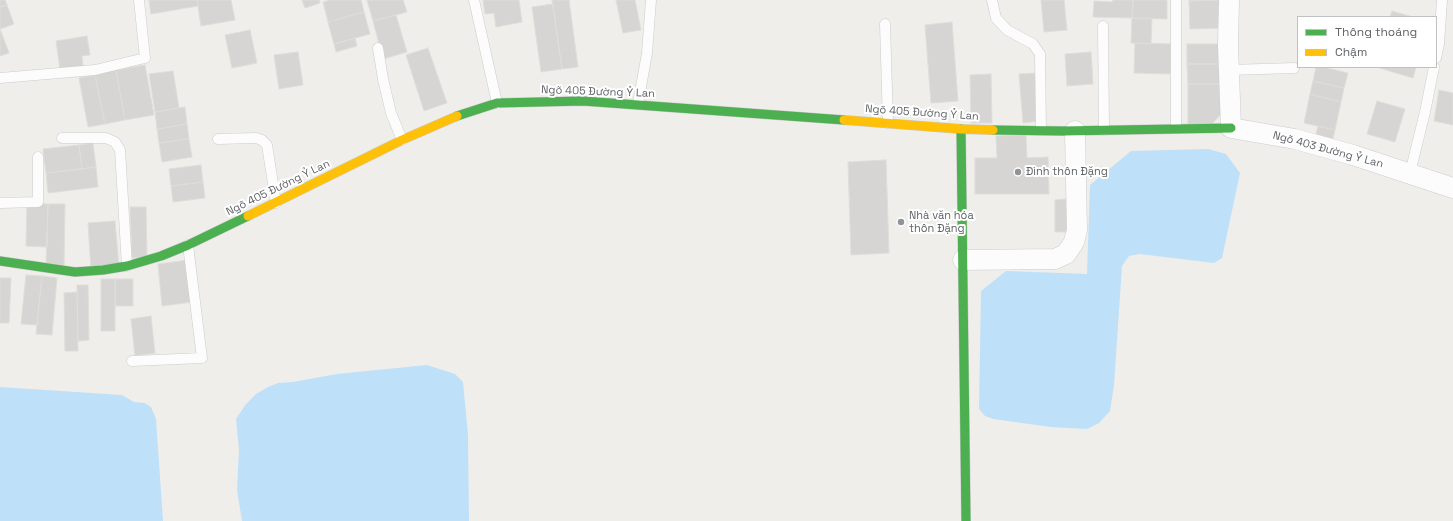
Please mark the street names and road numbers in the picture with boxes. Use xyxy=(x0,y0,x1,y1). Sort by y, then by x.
street label: Ngõ 405 Đường Ỷ Lan xyxy=(541,83,655,101)
street label: Ngõ 405 Đường Ỷ Lan xyxy=(865,102,979,124)
street label: Ngõ 403 Đường Ỷ Lan xyxy=(1271,129,1385,171)
street label: Ngõ 405 Đường Ỷ Lan xyxy=(224,157,332,219)

